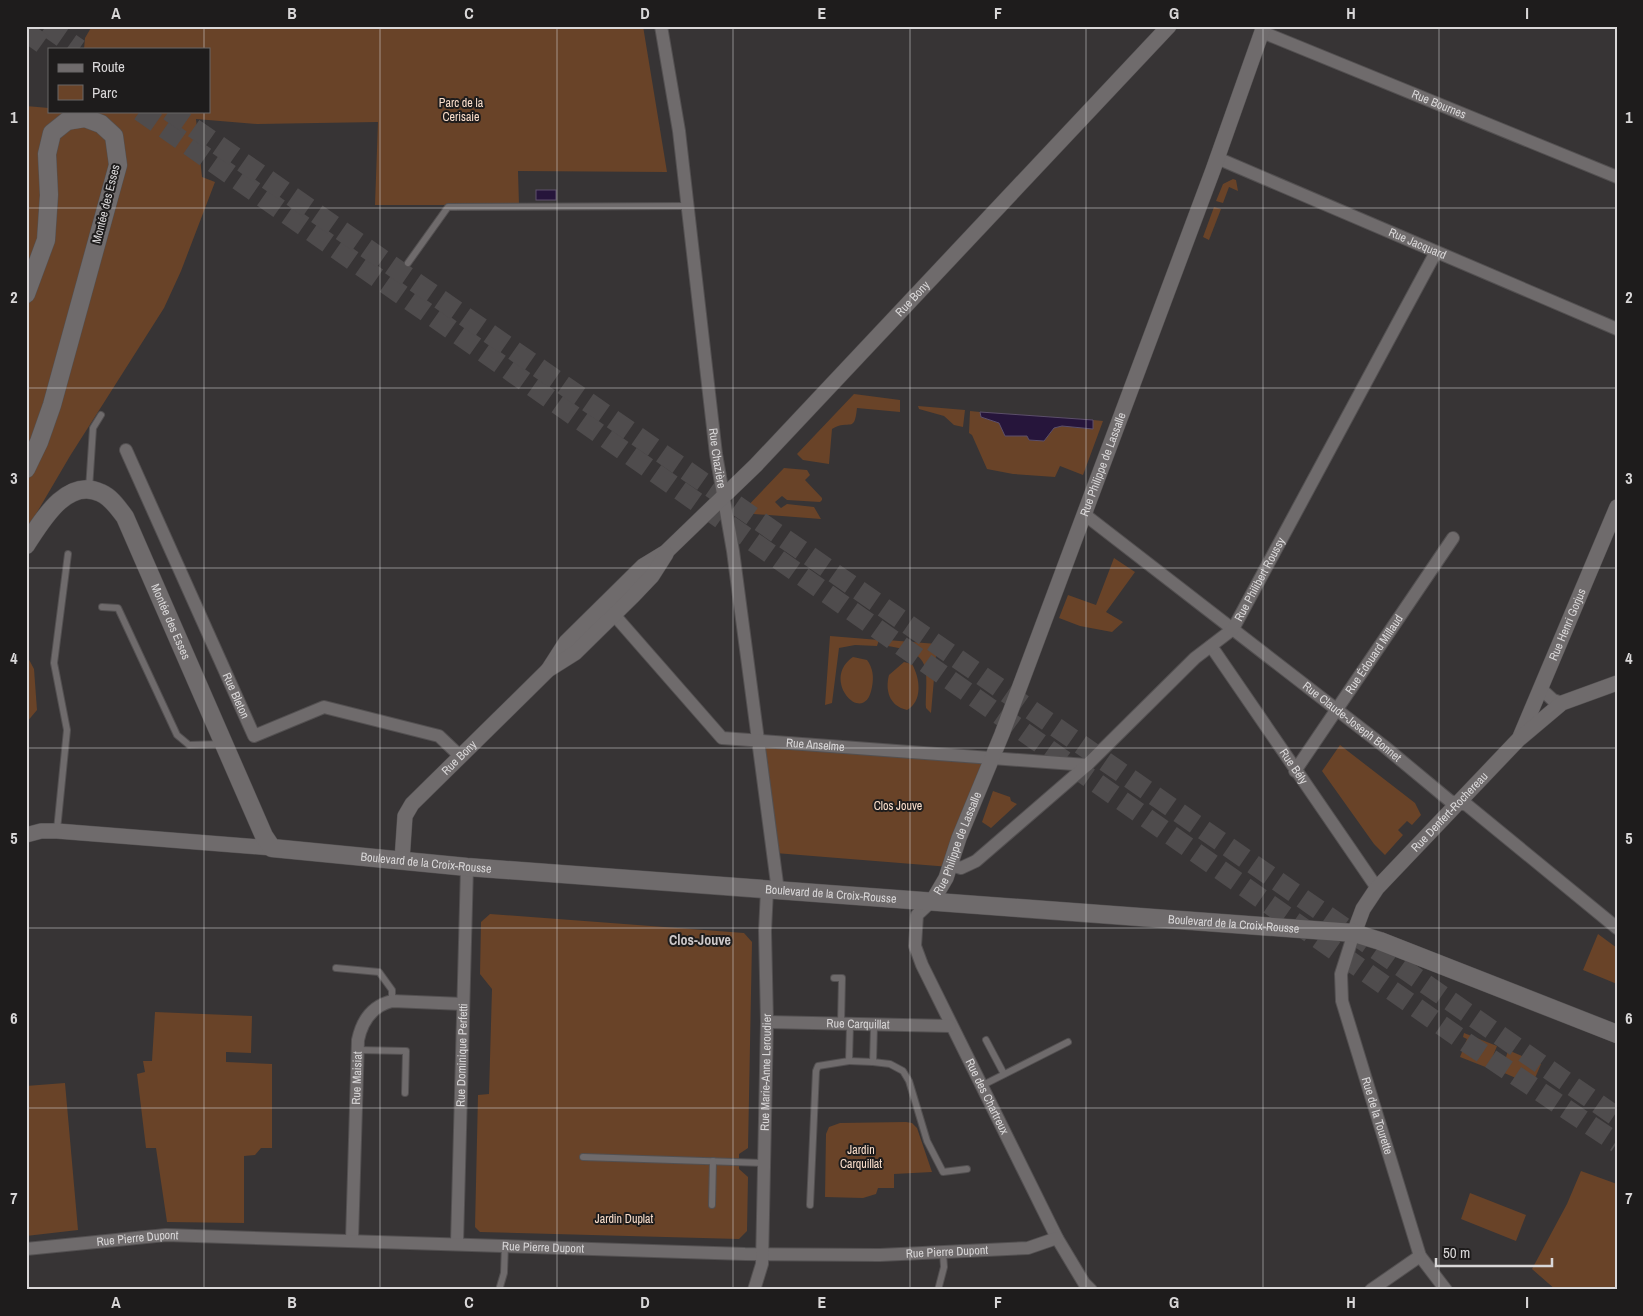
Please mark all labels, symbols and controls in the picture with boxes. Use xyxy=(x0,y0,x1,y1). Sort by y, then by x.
text: A xyxy=(111,2,121,24)
text: B xyxy=(287,2,297,24)
text: C xyxy=(464,2,474,24)
text: D xyxy=(640,2,650,24)
text: E xyxy=(818,2,827,24)
text: F xyxy=(994,2,1002,24)
text: G xyxy=(1169,2,1179,24)
text: H xyxy=(1346,2,1356,24)
text: I xyxy=(1525,2,1529,24)
legend xyxy=(48,48,210,112)
text: Route xyxy=(92,56,125,77)
text: Parc xyxy=(92,82,117,103)
street label: Rue Bournes xyxy=(1409,86,1469,123)
park label: Parc de la Cerisaie xyxy=(439,95,484,125)
text: 1 xyxy=(10,106,18,128)
text: 1 xyxy=(1625,106,1633,128)
street label: Montée des Esses xyxy=(88,163,124,245)
street label: Rue Jacquard xyxy=(1386,224,1449,263)
street label: Rue Bony xyxy=(892,277,933,320)
text: 2 xyxy=(10,286,18,308)
text: 2 xyxy=(1625,286,1633,308)
street label: Rue Philippe de Lassalle xyxy=(1076,410,1130,519)
street label: Rue Chazière xyxy=(705,427,730,490)
text: 3 xyxy=(10,467,18,489)
text: 3 xyxy=(1625,467,1633,489)
street label: Rue Philibert Roussy xyxy=(1231,534,1289,624)
street label: Montée des Esses xyxy=(147,581,194,662)
street label: Rue Henri Gorjus xyxy=(1545,586,1590,663)
street label: Rue Édouard Millaud xyxy=(1342,611,1407,697)
text: 4 xyxy=(10,647,18,669)
text: 4 xyxy=(1625,647,1633,669)
street label: Rue Bleton xyxy=(219,670,253,721)
street label: Rue Claude-Joseph Bonnet xyxy=(1299,678,1405,765)
street label: Rue Anselme xyxy=(785,735,845,755)
street label: Rue Bony xyxy=(438,737,480,779)
street label: Rue Bély xyxy=(1276,745,1312,787)
street label: Rue Denfert-Rochereau xyxy=(1408,768,1491,855)
street label: Rue Philippe de Lassalle xyxy=(930,789,985,898)
park label: Clos Jouve xyxy=(874,798,922,814)
text: 5 xyxy=(10,827,18,849)
text: 5 xyxy=(1625,827,1633,849)
street label: Boulevard de la Croix-Rousse xyxy=(360,849,492,877)
street label: Boulevard de la Croix-Rousse xyxy=(765,881,897,907)
street label: Boulevard de la Croix-Rousse xyxy=(1168,911,1300,937)
district label: Clos-Jouve xyxy=(669,931,731,949)
street label: Rue Dominique Perfetti xyxy=(453,1003,471,1107)
text: 6 xyxy=(10,1007,18,1029)
text: 6 xyxy=(1625,1007,1633,1029)
street label: Rue Marie-Anne Leroudier xyxy=(757,1013,775,1131)
street label: Rue Carquillat xyxy=(826,1015,890,1033)
street label: Rue Maisiat xyxy=(348,1051,366,1105)
street label: Rue des Chartreux xyxy=(962,1056,1013,1137)
street label: Rue de la Tourette xyxy=(1358,1075,1397,1157)
park label: Jardin Carquillat xyxy=(840,1142,882,1172)
text: 7 xyxy=(10,1187,18,1209)
text: 7 xyxy=(1625,1187,1633,1209)
park label: Jardin Duplat xyxy=(595,1211,654,1227)
street label: Rue Pierre Dupont xyxy=(96,1227,179,1250)
scale bar xyxy=(1436,1236,1552,1268)
street label: Rue Pierre Dupont xyxy=(502,1238,585,1257)
street label: Rue Pierre Dupont xyxy=(905,1242,989,1262)
text: 50 m xyxy=(1443,1242,1470,1263)
text: A xyxy=(111,1291,121,1313)
text: B xyxy=(287,1291,297,1313)
text: C xyxy=(464,1291,474,1313)
text: D xyxy=(640,1291,650,1313)
text: E xyxy=(818,1291,827,1313)
text: F xyxy=(994,1291,1002,1313)
text: G xyxy=(1169,1291,1179,1313)
text: H xyxy=(1346,1291,1356,1313)
text: I xyxy=(1525,1291,1529,1313)

